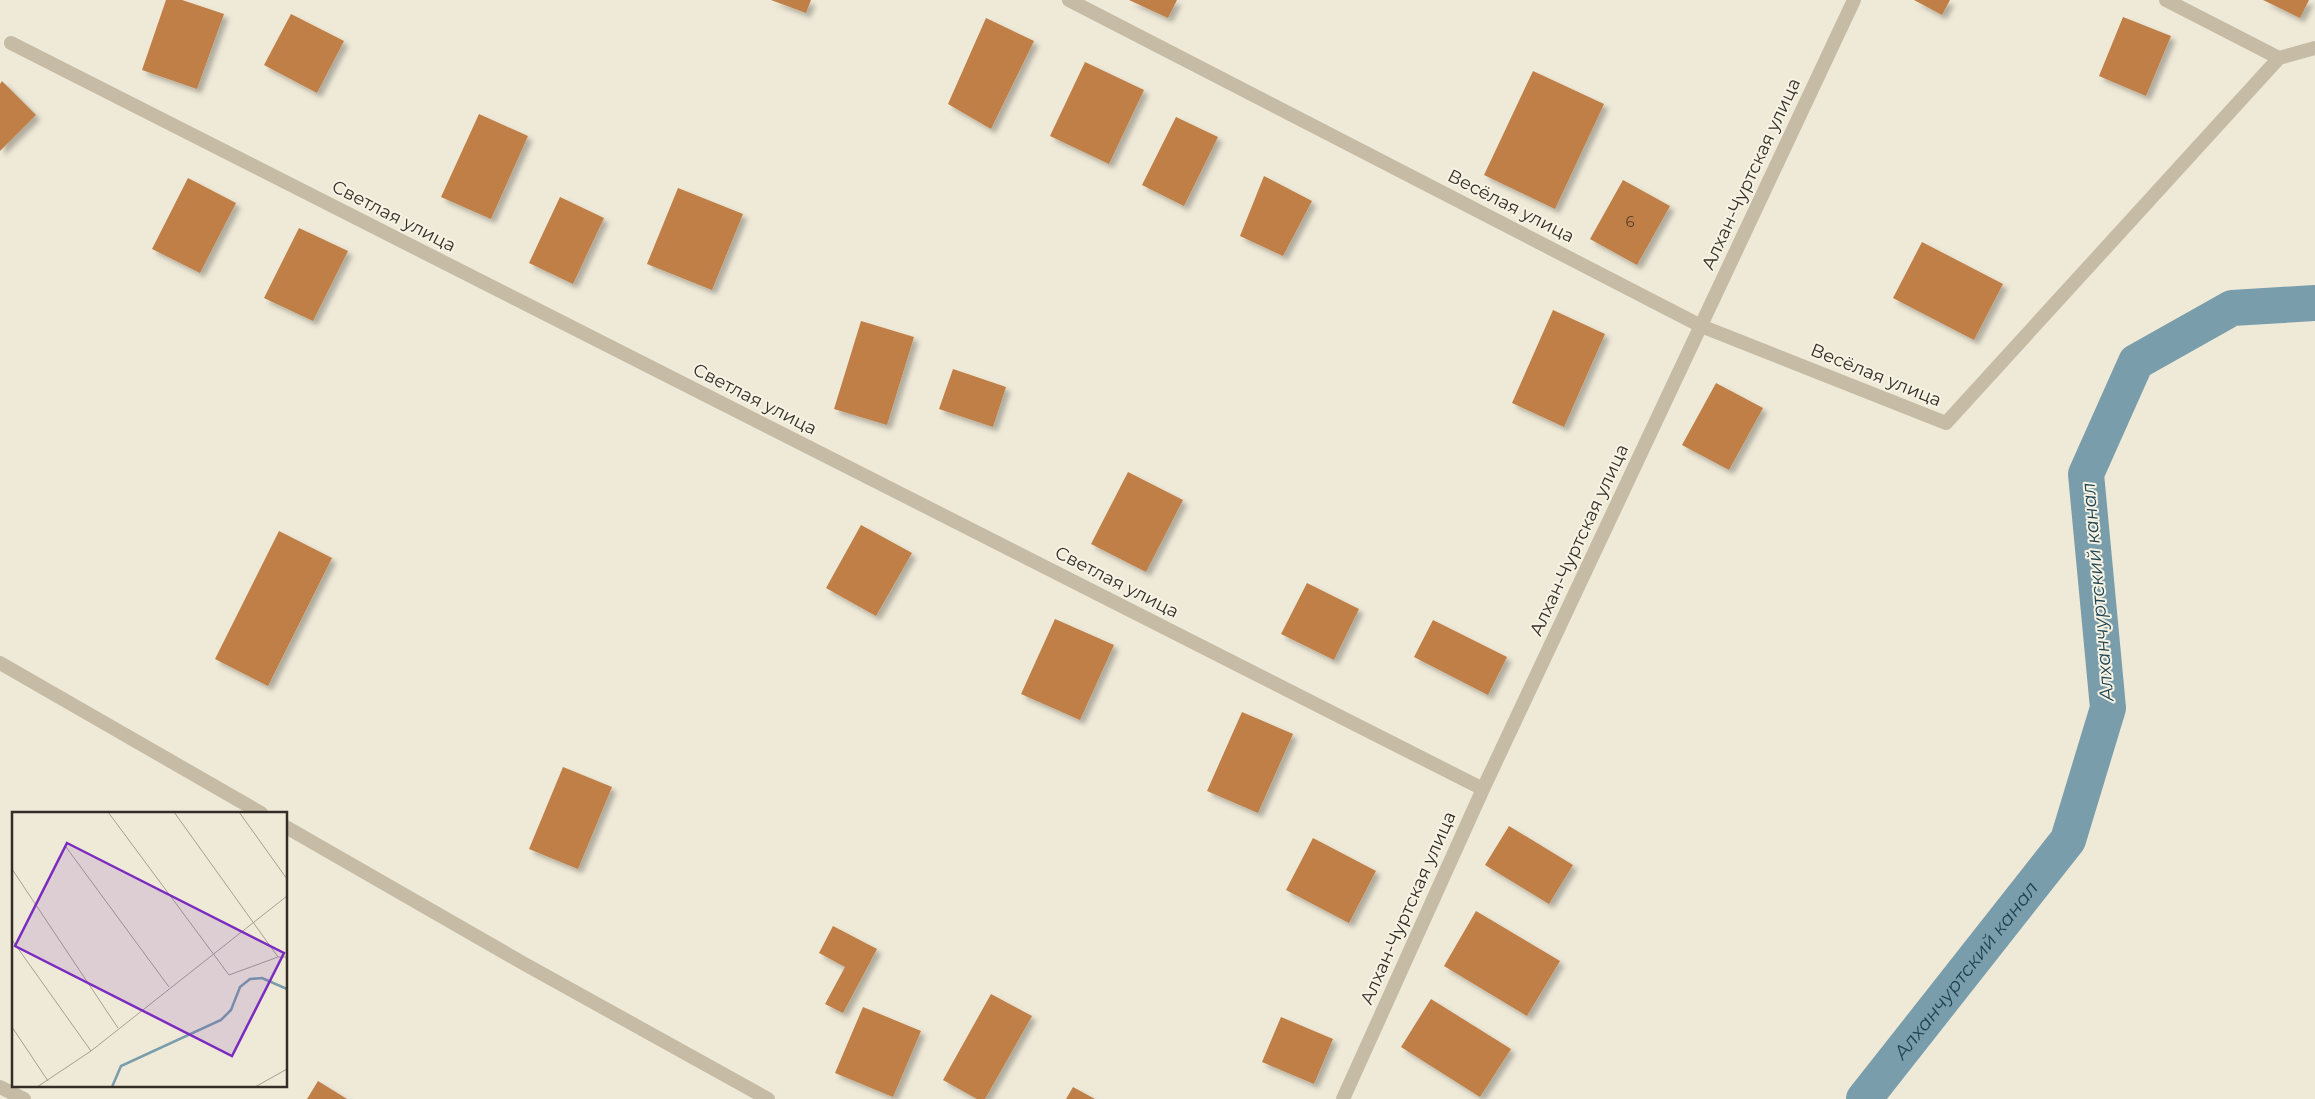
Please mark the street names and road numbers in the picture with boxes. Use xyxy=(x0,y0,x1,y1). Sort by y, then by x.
street label: Алхан-Чуртская улица xyxy=(1697,75,1805,273)
street label: Весёлая улица xyxy=(1444,165,1578,247)
street label: Светлая улица xyxy=(328,175,460,257)
street label: Весёлая улица xyxy=(1807,339,1945,411)
street label: Светлая улица xyxy=(689,358,821,440)
street label: Алхан-Чуртская улица xyxy=(1525,441,1633,639)
street label: Светлая улица xyxy=(1051,541,1183,623)
street label: Алхан-Чуртская улица xyxy=(1355,808,1461,1008)

